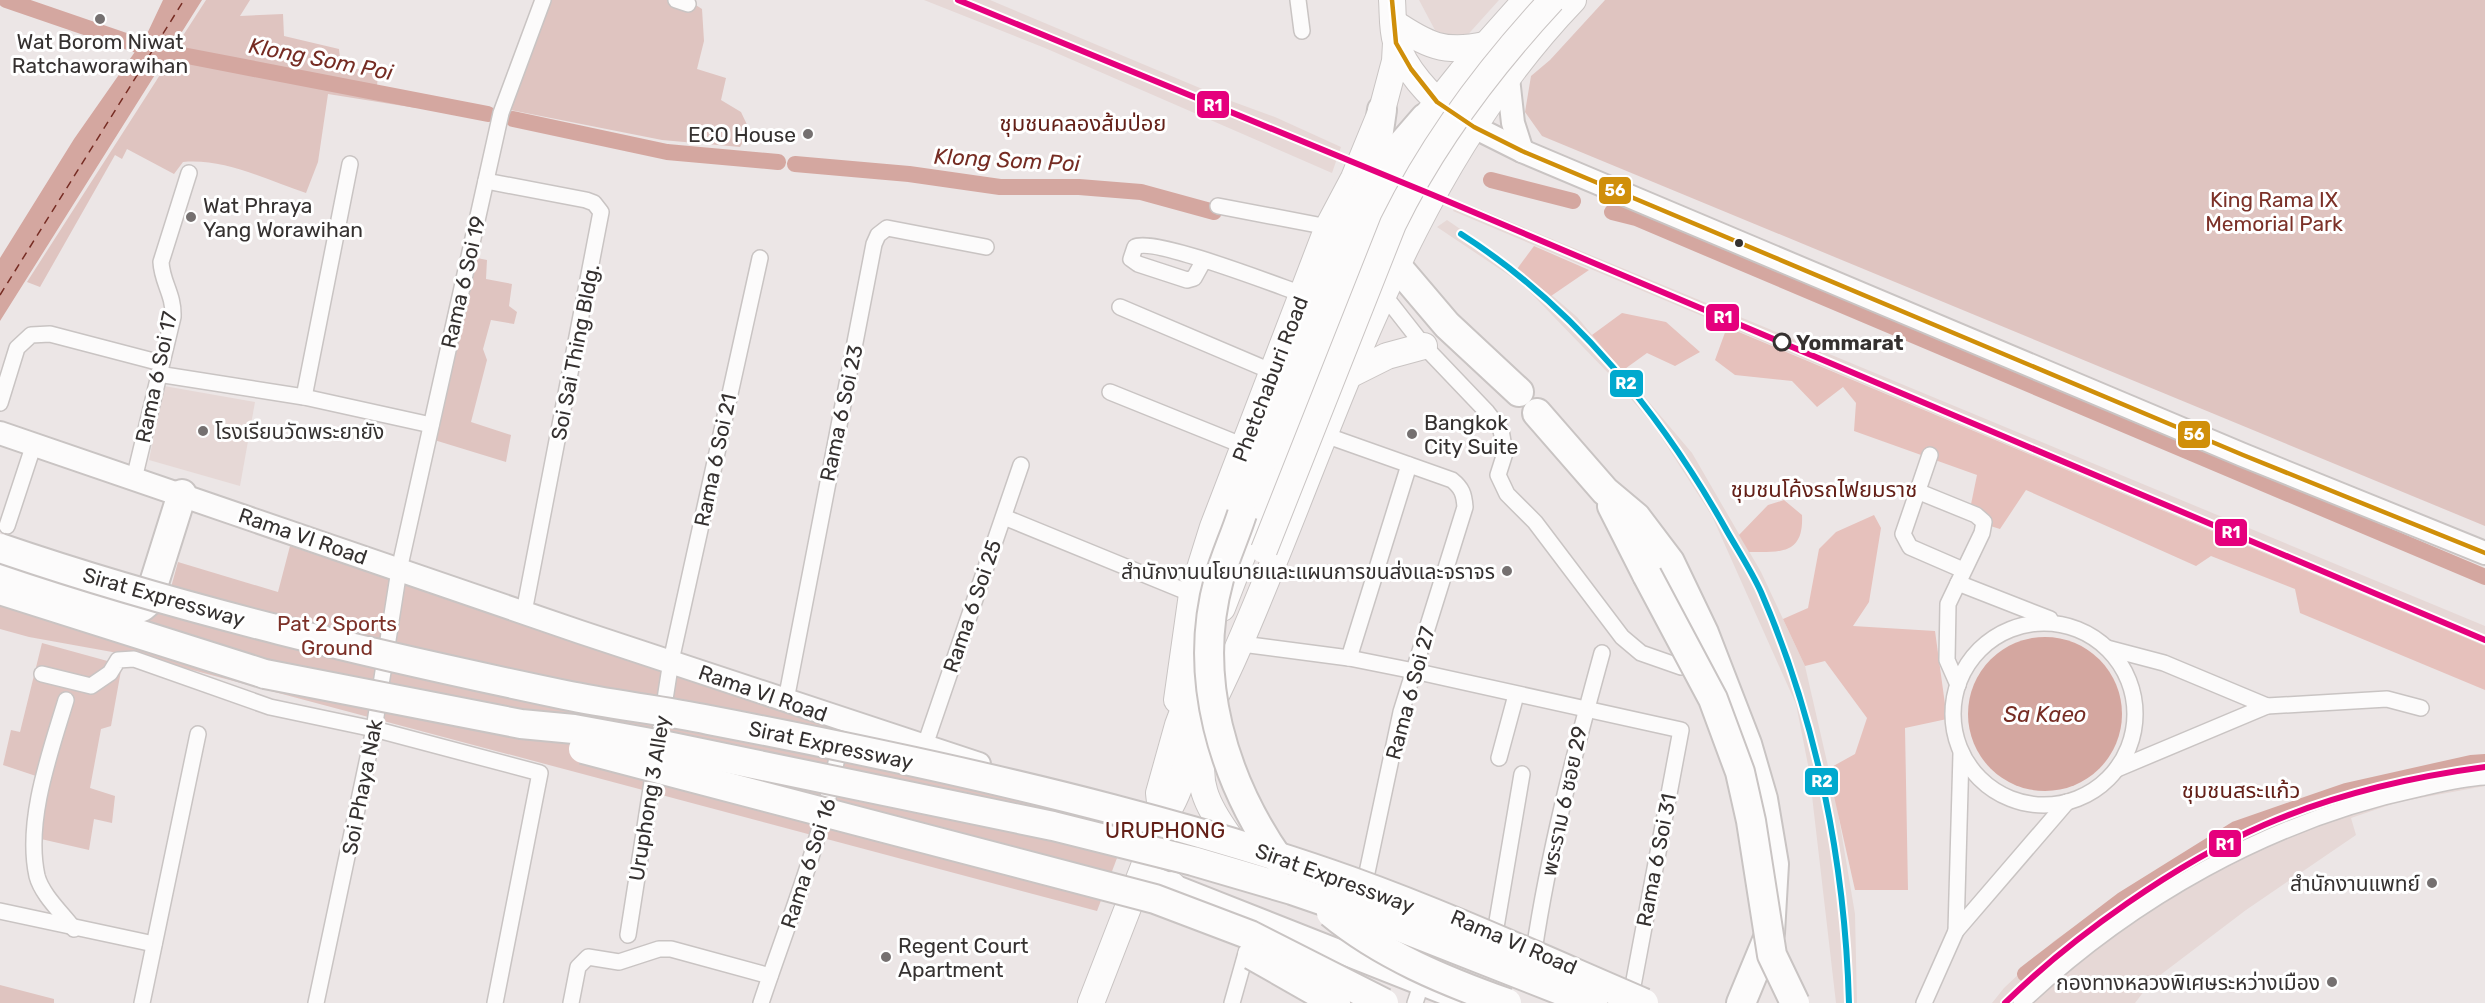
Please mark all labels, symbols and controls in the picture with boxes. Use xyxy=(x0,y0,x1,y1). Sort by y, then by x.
marker: Wat Borom Niwat Ratchaworawihan xyxy=(93,12,107,26)
place label: Wat Borom Niwat Ratchaworawihan xyxy=(12,29,188,78)
water label: Klong Som Poi xyxy=(247,32,396,86)
line badge: R1 xyxy=(1196,90,1230,119)
text: R1 xyxy=(1203,96,1223,115)
district label: ชุมชนคลองส้มป่อย xyxy=(1000,110,1166,137)
place label: ECO House xyxy=(688,122,796,147)
marker: ECO House xyxy=(801,127,815,141)
water label: Klong Som Poi xyxy=(933,143,1081,177)
line badge: 56 xyxy=(1598,176,1632,205)
text: 56 xyxy=(1605,181,1625,200)
park label: King Rama IX Memorial Park xyxy=(2205,187,2343,236)
place label: Wat Phraya Yang Worawihan xyxy=(203,193,363,242)
marker: Wat Phraya Yang Worawihan xyxy=(184,210,198,224)
street label: Rama 6 Soi 19 xyxy=(436,213,490,351)
unlabelled marker xyxy=(1733,237,1745,249)
street label: Soi Sai Thing Bldg. xyxy=(546,262,604,442)
street label: Phetchaburi Road xyxy=(1227,293,1313,465)
line badge: R1 xyxy=(1705,303,1740,332)
text: R1 xyxy=(1713,308,1733,327)
street label: Rama 6 Soi 17 xyxy=(130,309,182,445)
place label: Yommarat xyxy=(1796,330,1904,355)
marker: Yommarat xyxy=(1773,333,1791,351)
street label: Rama 6 Soi 23 xyxy=(814,342,868,484)
line badge: R2 xyxy=(1609,369,1644,398)
text: R2 xyxy=(1615,374,1637,393)
street label: Rama 6 Soi 21 xyxy=(689,391,741,529)
place label: Bangkok City Suite xyxy=(1424,410,1518,459)
place label: โรงเรียนวัดพระยายัง xyxy=(215,419,384,444)
line badge: 56 xyxy=(2177,420,2211,449)
marker: โรงเรียนวัดพระยายัง xyxy=(196,424,210,438)
text: 56 xyxy=(2184,425,2204,444)
marker: Bangkok City Suite xyxy=(1405,427,1419,441)
district label: ชุมชนโค้งรถไฟยมราช xyxy=(1731,476,1917,503)
street label: Rama VI Road xyxy=(235,502,371,570)
line badge: R1 xyxy=(2214,518,2248,547)
text: R1 xyxy=(2221,523,2241,542)
street label: Rama 6 Soi 25 xyxy=(938,536,1006,676)
place label: สำนักงานนโยบายและแผนการขนส่งและจราจร xyxy=(1121,559,1495,584)
street label: Sirat Expressway xyxy=(80,562,248,632)
marker: สำนักงานนโยบายและแผนการขนส่งและจราจร xyxy=(1500,564,1514,578)
park label: Pat 2 Sports Ground xyxy=(277,611,397,660)
street label: Rama 6 Soi 27 xyxy=(1380,623,1440,762)
street label: Rama VI Road xyxy=(695,659,831,727)
water label: Sa Kaeo xyxy=(2004,701,2086,728)
street label: Uruphong 3 Alley xyxy=(624,713,675,883)
street label: Sirat Expressway xyxy=(746,715,916,775)
street label: Soi Phaya Nak xyxy=(337,717,387,857)
street label: พระราม 6 ซอย 29 xyxy=(1536,724,1592,878)
line badge: R2 xyxy=(1804,767,1839,796)
text: R2 xyxy=(1811,772,1833,791)
district label: ชุมชนสระแก้ว xyxy=(2182,777,2300,804)
street label: Rama 6 Soi 31 xyxy=(1631,791,1681,929)
street label: Rama 6 Soi 16 xyxy=(775,795,841,931)
district label: URUPHONG xyxy=(1105,817,1225,844)
line badge: R1 xyxy=(2208,829,2242,858)
text: R1 xyxy=(2215,835,2235,854)
street label: Sirat Expressway xyxy=(1252,838,1418,919)
place label: สำนักงานแพทย์ xyxy=(2290,871,2420,896)
marker: สำนักงานแพทย์ xyxy=(2425,876,2439,890)
street label: Rama VI Road xyxy=(1447,904,1581,980)
place label: Regent Court Apartment xyxy=(898,933,1028,982)
marker: Regent Court Apartment xyxy=(879,950,893,964)
place label: กองทางหลวงพิเศษระหว่างเมือง xyxy=(2056,970,2320,995)
marker: กองทางหลวงพิเศษระหว่างเมือง xyxy=(2325,975,2339,989)

